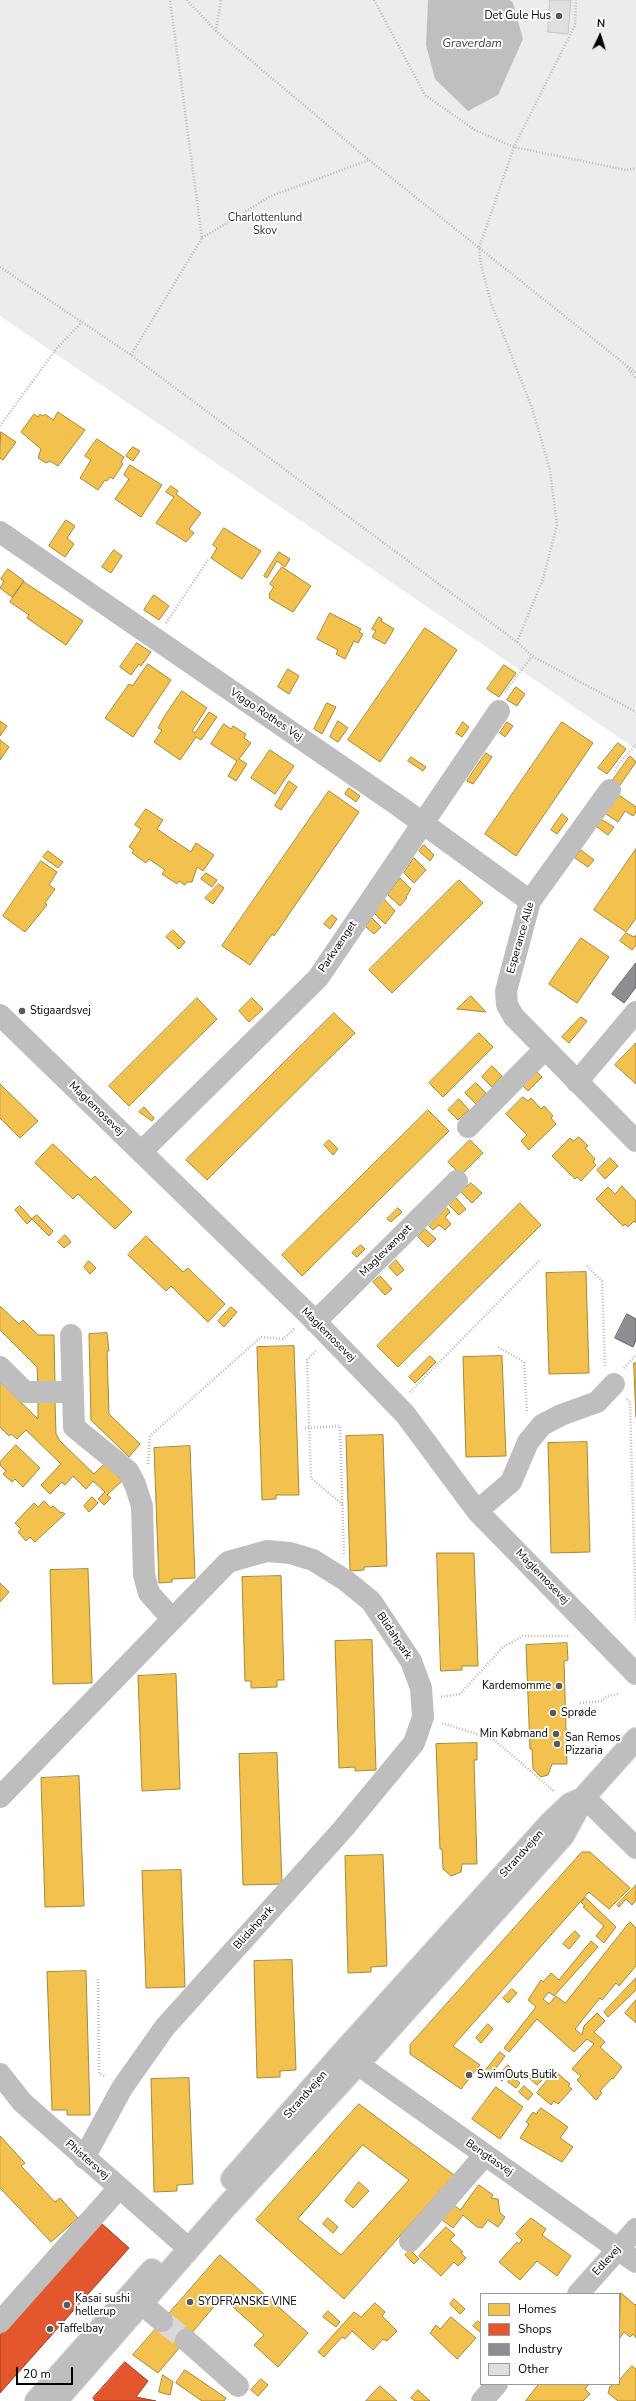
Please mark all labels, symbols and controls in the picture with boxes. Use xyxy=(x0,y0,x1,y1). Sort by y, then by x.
place label: Det Gule Hus xyxy=(484,9,551,23)
marker: Det Gule Hus xyxy=(554,11,564,21)
north arrow xyxy=(580,16,620,56)
text: N xyxy=(596,16,605,31)
water label: Graverdam xyxy=(442,37,502,51)
park label: Charlottenlund Skov xyxy=(228,211,302,237)
street label: Viggo Rothes Vej xyxy=(227,686,305,744)
street label: Esperance Alle xyxy=(504,901,538,975)
street label: Parkvænget xyxy=(316,919,360,975)
place label: Stigaardsvej xyxy=(30,1004,91,1018)
marker: Stigaardsvej xyxy=(17,1006,27,1016)
street label: Maglemosevej xyxy=(66,1079,126,1139)
street label: Maglevænget xyxy=(357,1222,415,1280)
street label: Maglemosevej xyxy=(298,1305,358,1365)
street label: Maglemosevej xyxy=(512,1547,572,1607)
street label: Blidahpark xyxy=(374,1610,414,1662)
place label: Kardemomme xyxy=(482,1679,551,1693)
marker: Kardemomme xyxy=(554,1681,564,1691)
place label: Sprøde xyxy=(561,1706,596,1720)
marker: Sprøde xyxy=(548,1708,558,1718)
place label: Min Købmand xyxy=(480,1727,548,1741)
marker: Min Købmand xyxy=(551,1729,561,1739)
place label: San Remos Pizzaria xyxy=(565,1731,621,1757)
marker: San Remos Pizzaria xyxy=(552,1739,562,1749)
street label: Strandvejen xyxy=(497,1828,547,1880)
street label: Blidahpark xyxy=(231,1904,277,1952)
street label: Strandvejen xyxy=(282,2068,330,2122)
place label: SwimOuts Butik xyxy=(477,2068,557,2082)
marker: SwimOuts Butik xyxy=(464,2070,474,2080)
street label: Phistersvej xyxy=(62,2137,112,2183)
street label: Bengtasvej xyxy=(463,2137,515,2179)
street label: Edlevej xyxy=(590,2243,624,2279)
place label: Kasai sushi hellerup xyxy=(75,2292,130,2318)
legend xyxy=(480,2293,620,2385)
place label: SYDFRANSKE VINE xyxy=(198,2295,297,2309)
marker: SYDFRANSKE VINE xyxy=(185,2297,195,2307)
marker: Kasai sushi hellerup xyxy=(62,2300,72,2310)
text: Homes xyxy=(518,2301,556,2317)
text: Shops xyxy=(518,2321,552,2337)
place label: Taffelbay xyxy=(58,2322,104,2336)
marker: Taffelbay xyxy=(45,2324,55,2334)
text: Industry xyxy=(518,2341,562,2357)
scale bar xyxy=(18,2359,75,2385)
text: Other xyxy=(518,2361,549,2377)
text: 20 m xyxy=(23,2366,51,2382)

